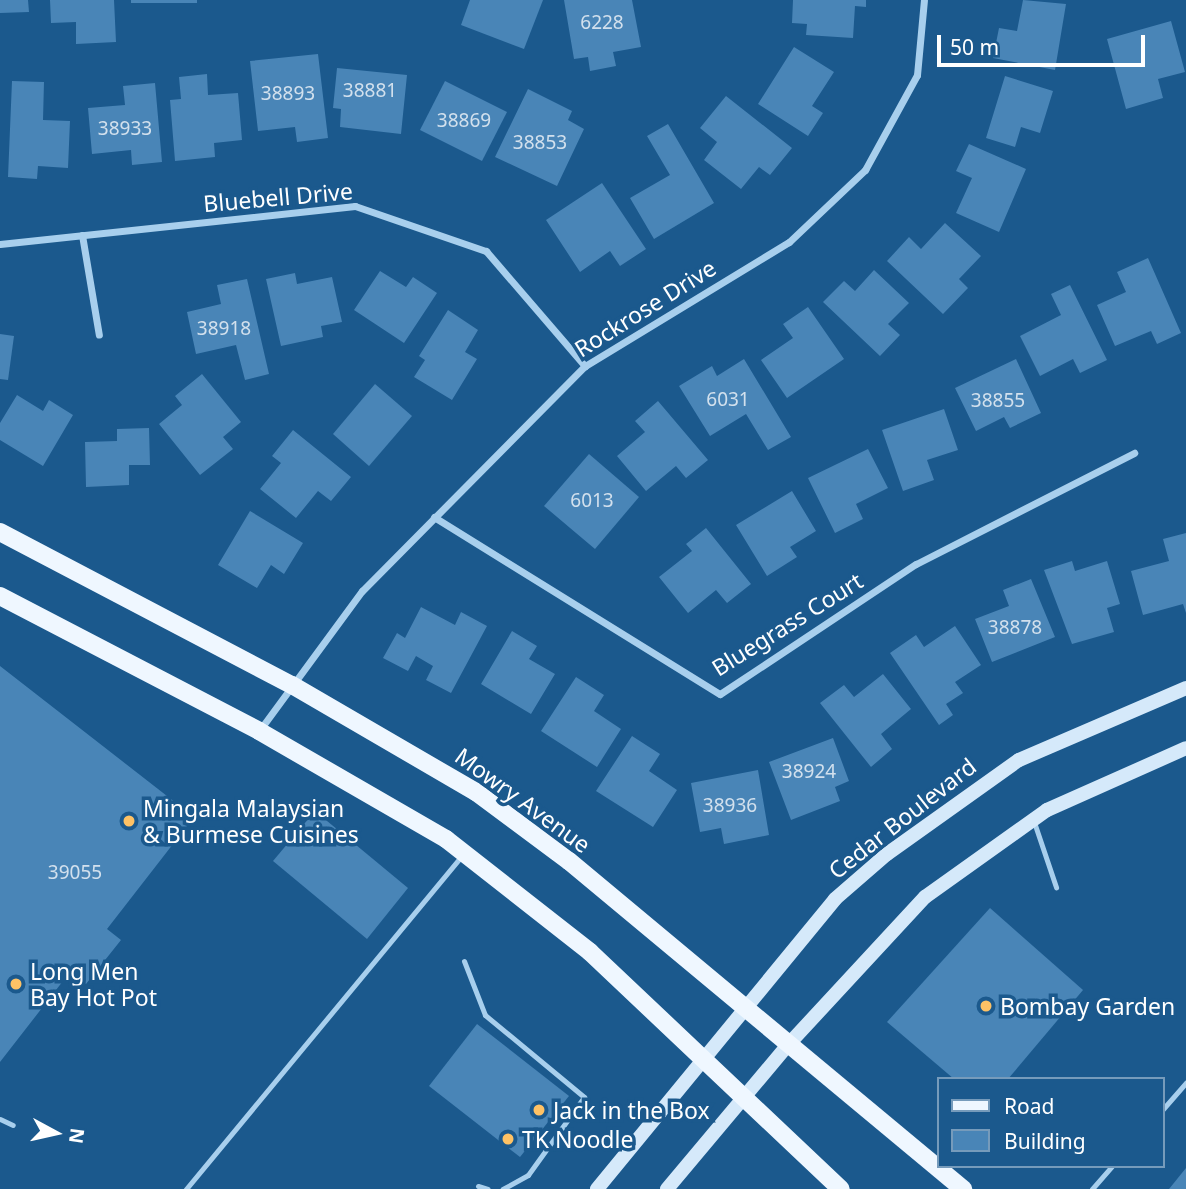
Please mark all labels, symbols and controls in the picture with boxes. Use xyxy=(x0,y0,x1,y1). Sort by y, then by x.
house number: 6228 xyxy=(580,12,624,34)
scale bar xyxy=(941,21,1149,65)
text: 50 m xyxy=(950,33,999,61)
house number: 38881 xyxy=(343,80,397,102)
house number: 38893 xyxy=(261,83,315,105)
house number: 38869 xyxy=(437,110,491,132)
house number: 38933 xyxy=(98,118,152,140)
house number: 38853 xyxy=(513,132,567,154)
street label: Bluebell Drive xyxy=(202,177,354,217)
street label: Rockrose Drive xyxy=(569,254,721,362)
house number: 38918 xyxy=(197,318,251,340)
house number: 6031 xyxy=(706,389,750,411)
house number: 38855 xyxy=(971,390,1025,412)
house number: 6013 xyxy=(570,490,614,512)
street label: Bluegrass Court xyxy=(706,567,868,681)
house number: 38878 xyxy=(988,617,1042,639)
street label: Mowry Avenue xyxy=(450,742,596,858)
street label: Cedar Boulevard xyxy=(823,752,981,884)
house number: 38924 xyxy=(782,761,836,783)
place label: Mingala Malaysian & Burmese Cuisines xyxy=(143,794,359,848)
house number: 38936 xyxy=(703,795,757,817)
marker: Mingala Malaysian & Burmese Cuisines xyxy=(121,813,137,829)
house number: 39055 xyxy=(48,862,102,884)
place label: Long Men Bay Hot Pot xyxy=(30,957,157,1011)
marker: Long Men Bay Hot Pot xyxy=(8,976,24,992)
place label: Bombay Garden xyxy=(1000,992,1175,1020)
marker: Bombay Garden xyxy=(978,998,994,1014)
legend xyxy=(937,1077,1165,1168)
text: Road xyxy=(1004,1092,1054,1120)
place label: Jack in the Box xyxy=(553,1096,710,1124)
north arrow xyxy=(21,1098,91,1168)
marker: Jack in the Box xyxy=(531,1102,547,1118)
place label: TK Noodle xyxy=(522,1125,633,1153)
text: N xyxy=(63,1126,91,1145)
text: Building xyxy=(1004,1127,1086,1155)
marker: TK Noodle xyxy=(500,1131,516,1147)

